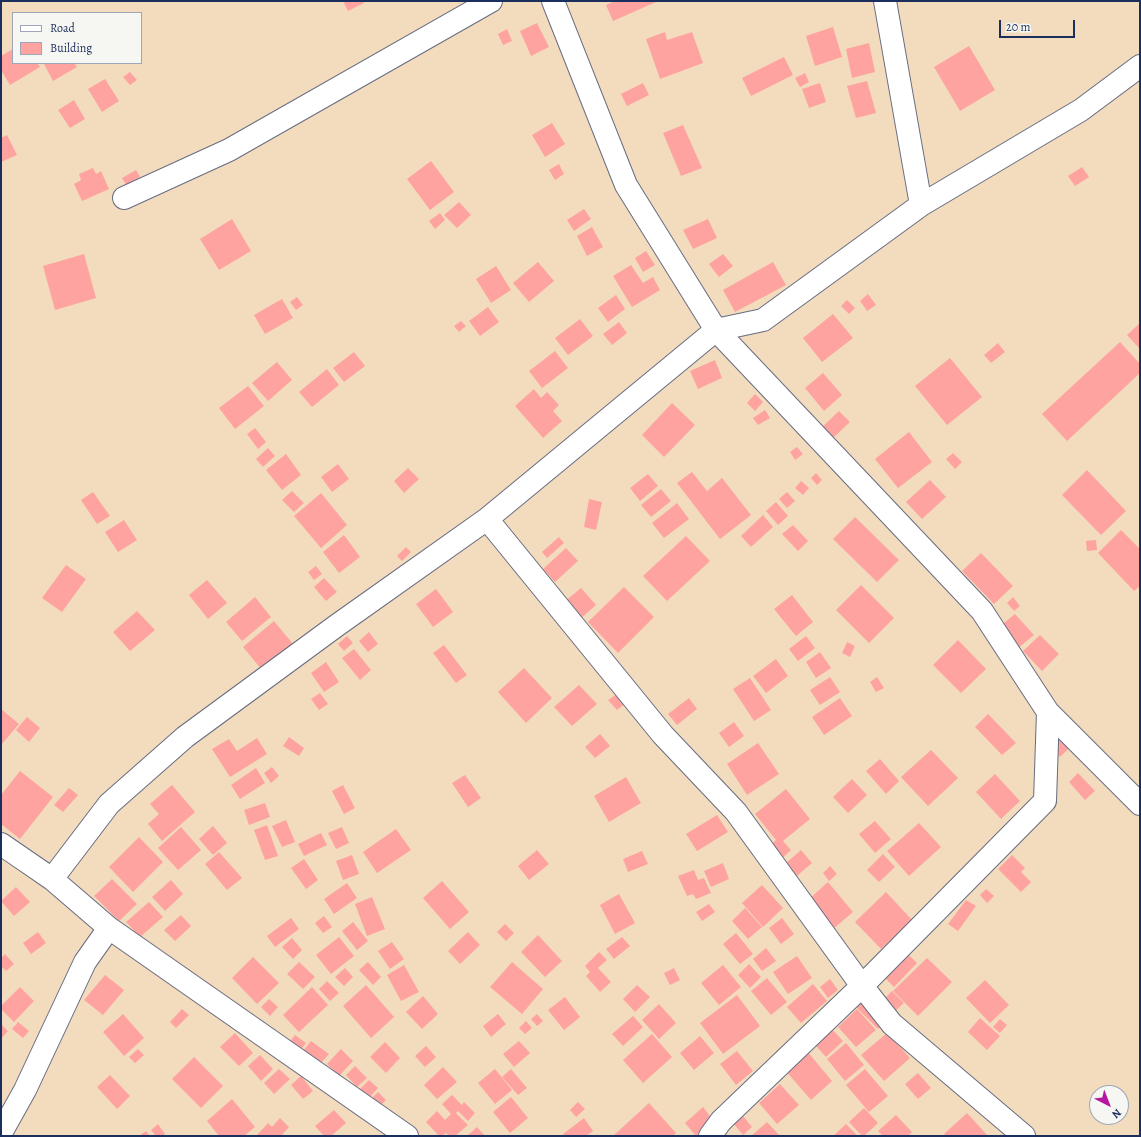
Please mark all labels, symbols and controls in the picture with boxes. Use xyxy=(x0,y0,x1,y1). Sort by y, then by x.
legend xyxy=(12,12,142,64)
scale bar xyxy=(1001,12,1077,38)
text: 20 m xyxy=(1006,19,1030,35)
text: Road xyxy=(50,20,75,36)
text: Building xyxy=(50,40,92,56)
north arrow xyxy=(1089,1085,1129,1125)
text: N xyxy=(1109,1105,1125,1122)

